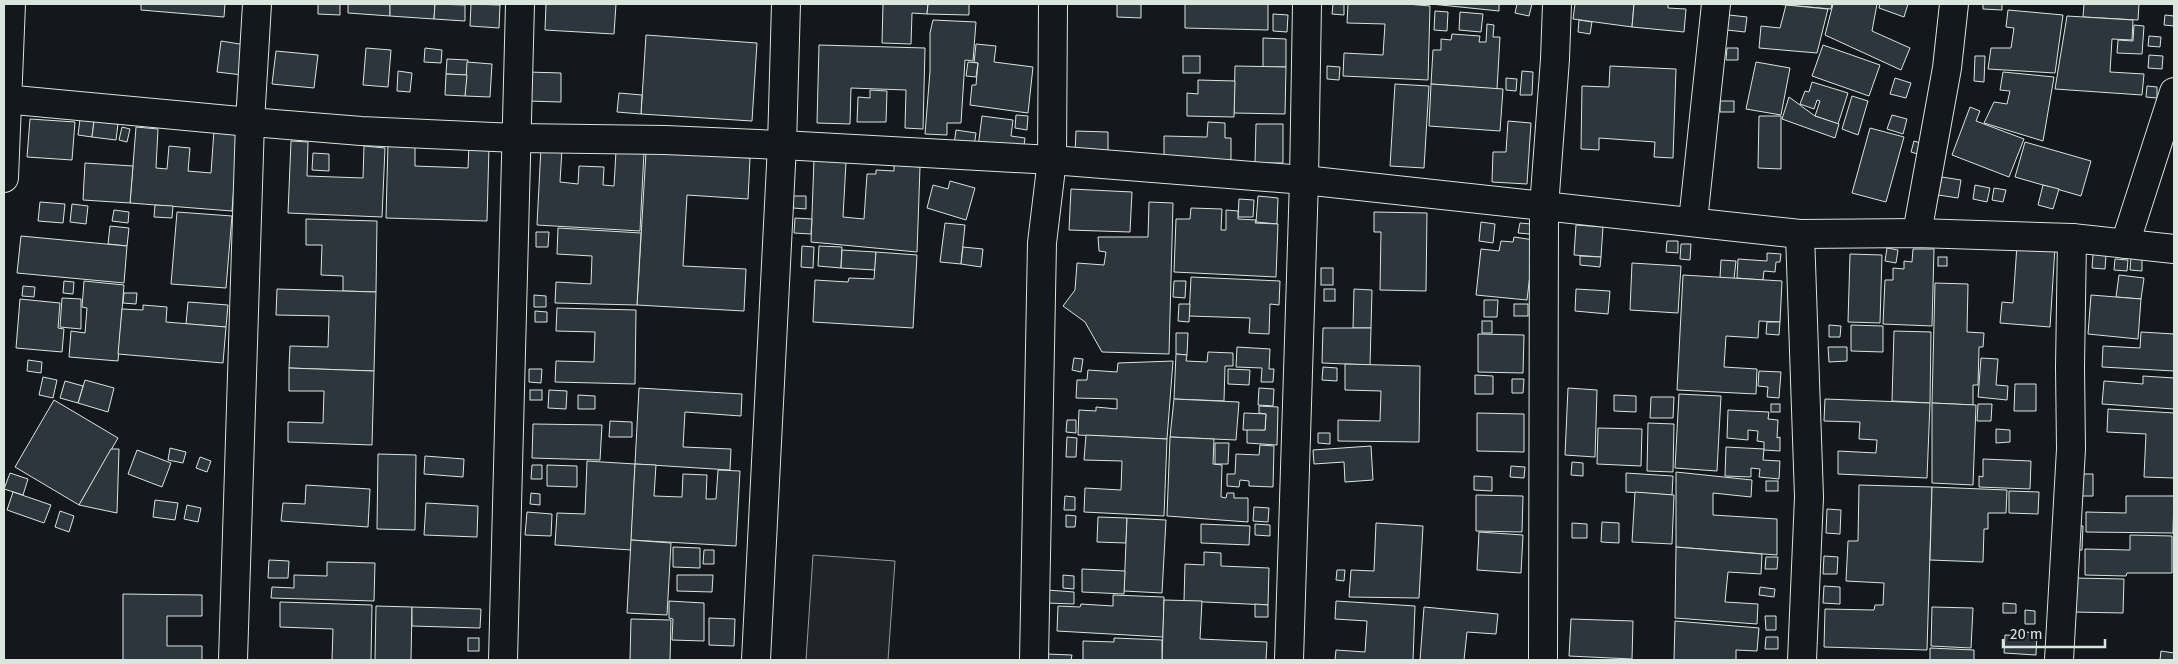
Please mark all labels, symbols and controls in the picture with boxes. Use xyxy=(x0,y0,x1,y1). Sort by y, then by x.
scale bar xyxy=(2003,616,2106,648)
text: 20 m xyxy=(2010,625,2043,643)

